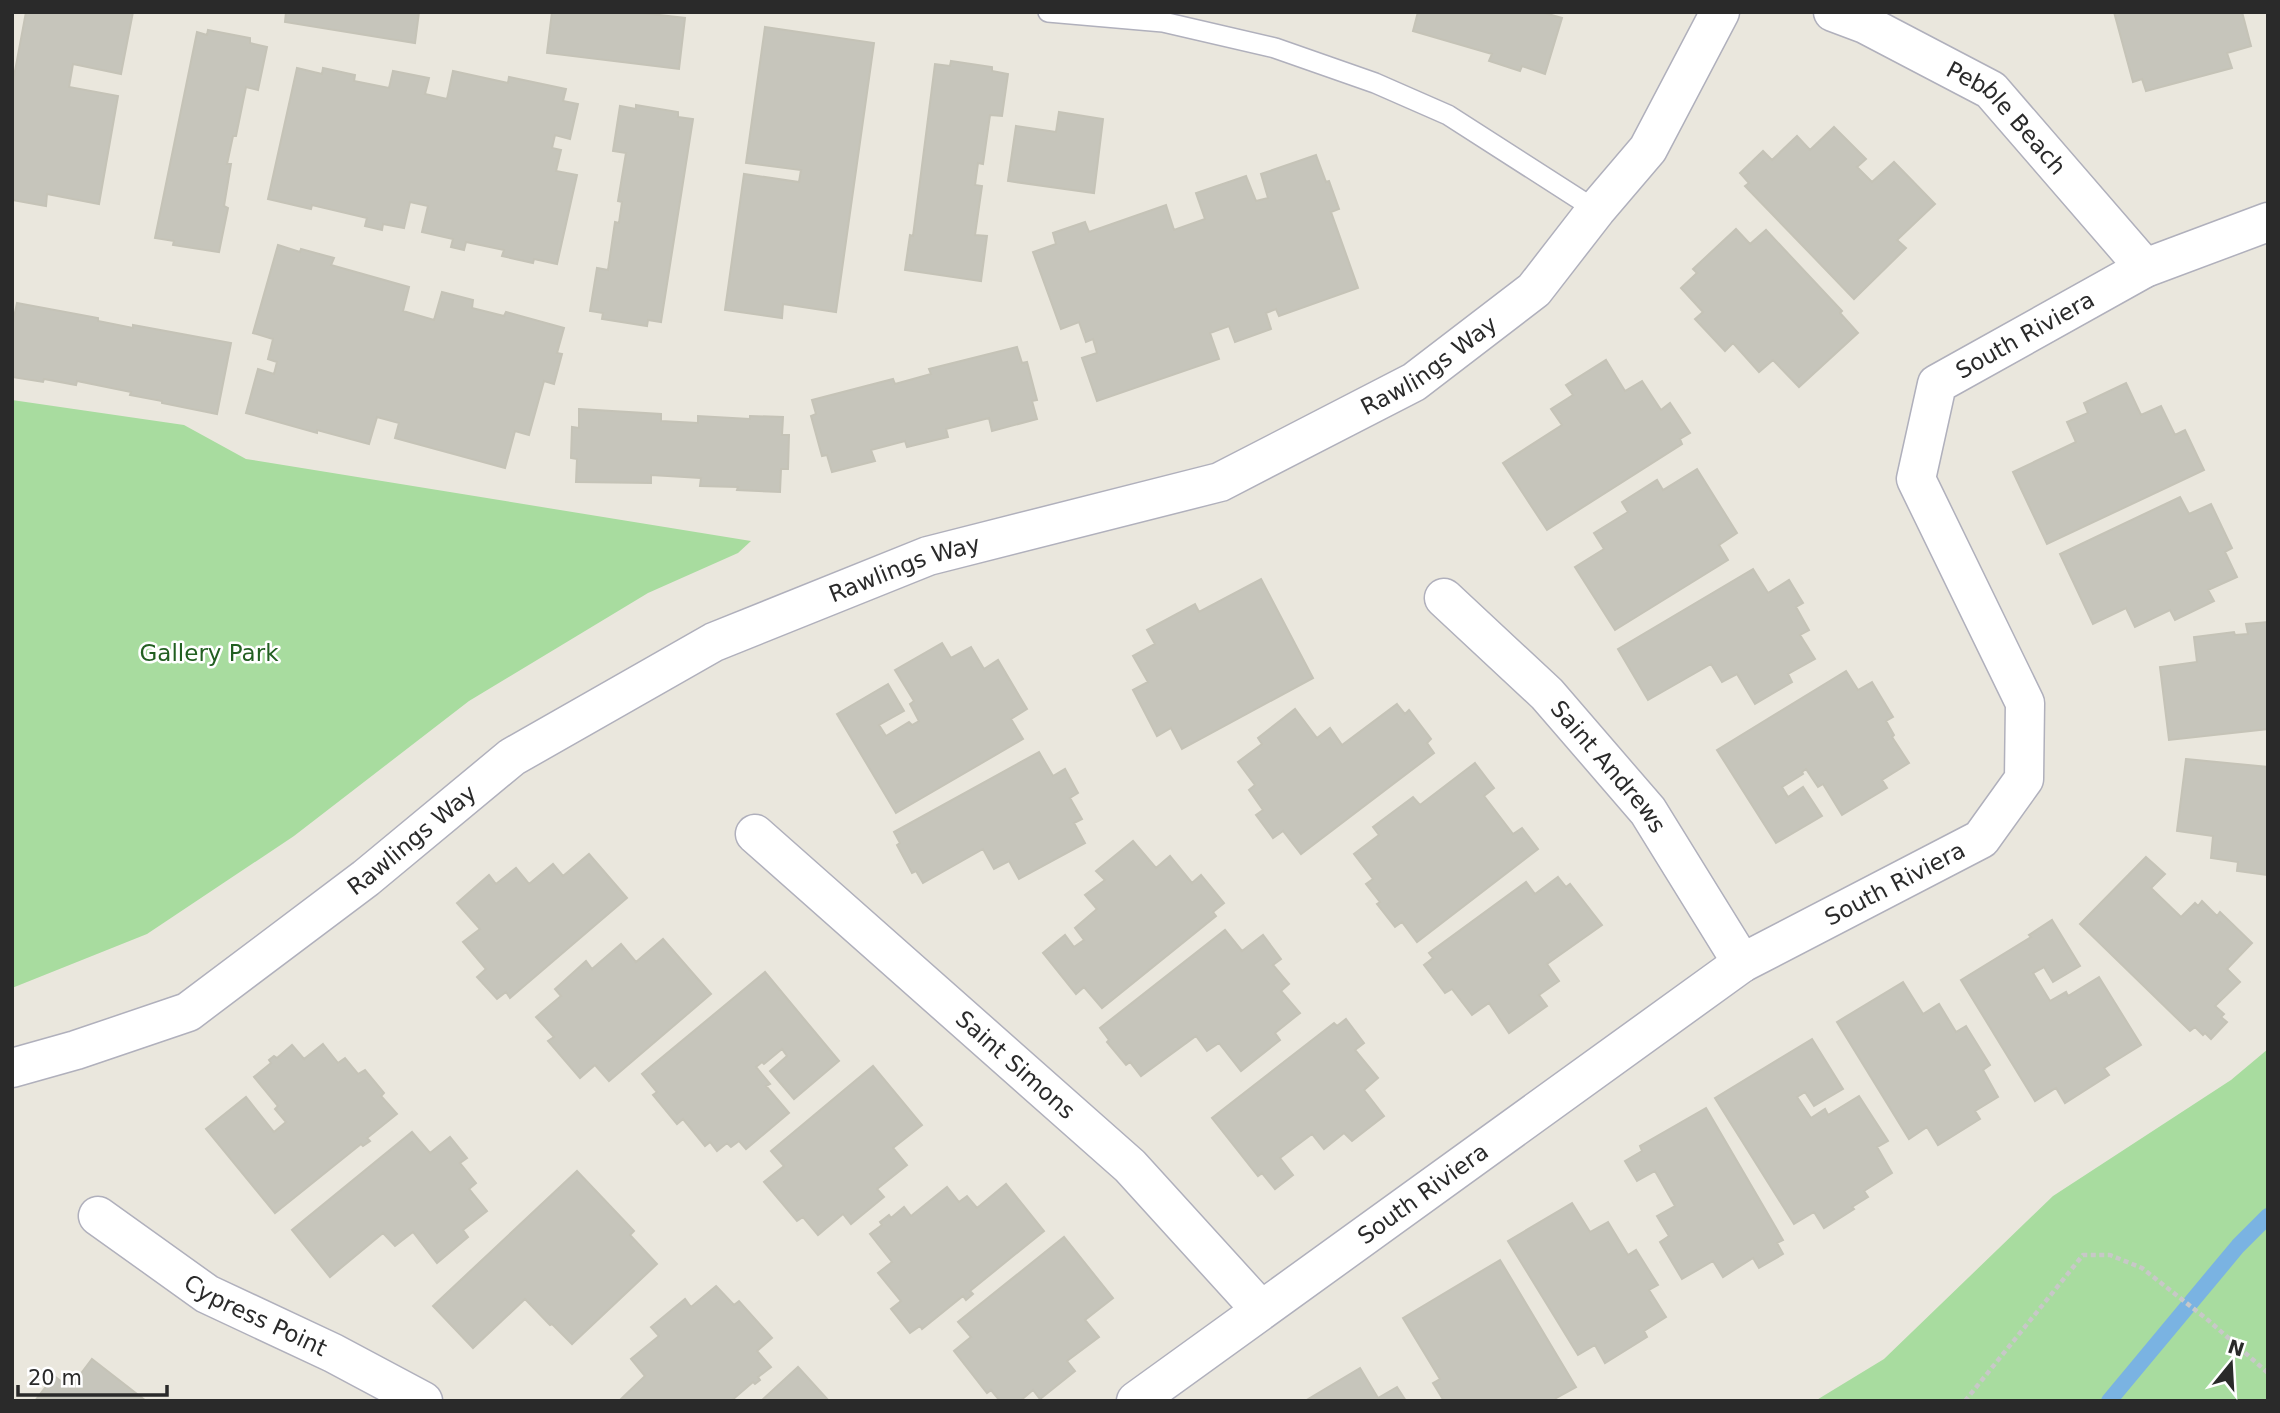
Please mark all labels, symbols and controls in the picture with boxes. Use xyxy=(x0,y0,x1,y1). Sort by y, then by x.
street label: Pebble Beach xyxy=(1942,56,2071,180)
street label: South Riviera xyxy=(1951,286,2099,384)
street label: Rawlings Way xyxy=(1356,310,1502,420)
street label: Rawlings Way xyxy=(825,530,983,607)
park label: Gallery Park xyxy=(140,640,279,666)
street label: Saint Andrews xyxy=(1546,695,1671,837)
street label: Rawlings Way xyxy=(342,779,481,900)
street label: South Riviera xyxy=(1820,837,1969,931)
street label: Saint Simons xyxy=(951,1005,1080,1124)
street label: South Riviera xyxy=(1353,1138,1493,1249)
street label: Cypress Point xyxy=(179,1269,331,1361)
north arrow xyxy=(2196,1329,2266,1399)
text: N xyxy=(2225,1335,2247,1361)
scale bar xyxy=(18,1354,166,1398)
text: 20 m xyxy=(28,1366,82,1390)

